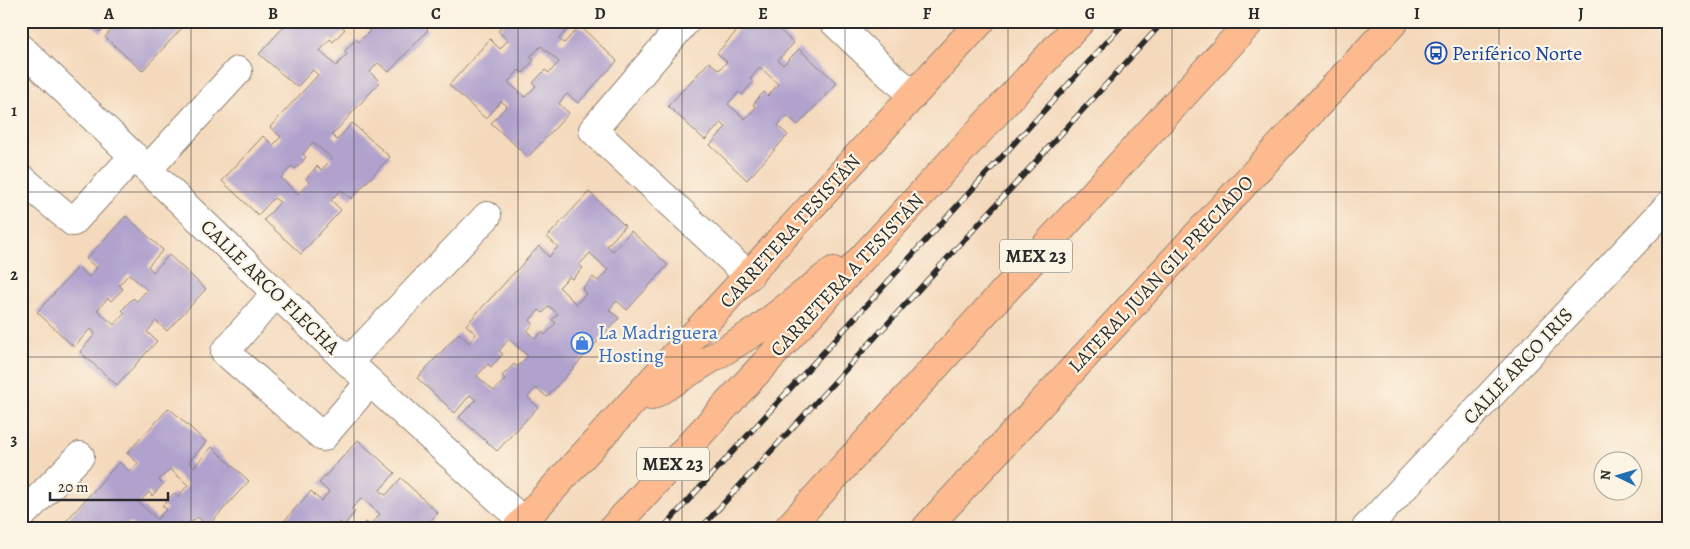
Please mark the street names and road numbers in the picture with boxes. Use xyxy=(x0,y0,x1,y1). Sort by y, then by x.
street label: CARRETERA TESISTÁN xyxy=(713,148,867,314)
street label: LATERAL JUAN GIL PRECIADO xyxy=(1062,169,1260,379)
street label: CARRETERA A TESISTÁN xyxy=(764,187,930,363)
street label: CALLE ARCO FLECHA xyxy=(195,213,346,361)
road number: MEX 23 xyxy=(1000,240,1072,272)
street label: CALLE ARCO IRIS xyxy=(1457,302,1579,430)
road number: MEX 23 xyxy=(637,448,709,480)

